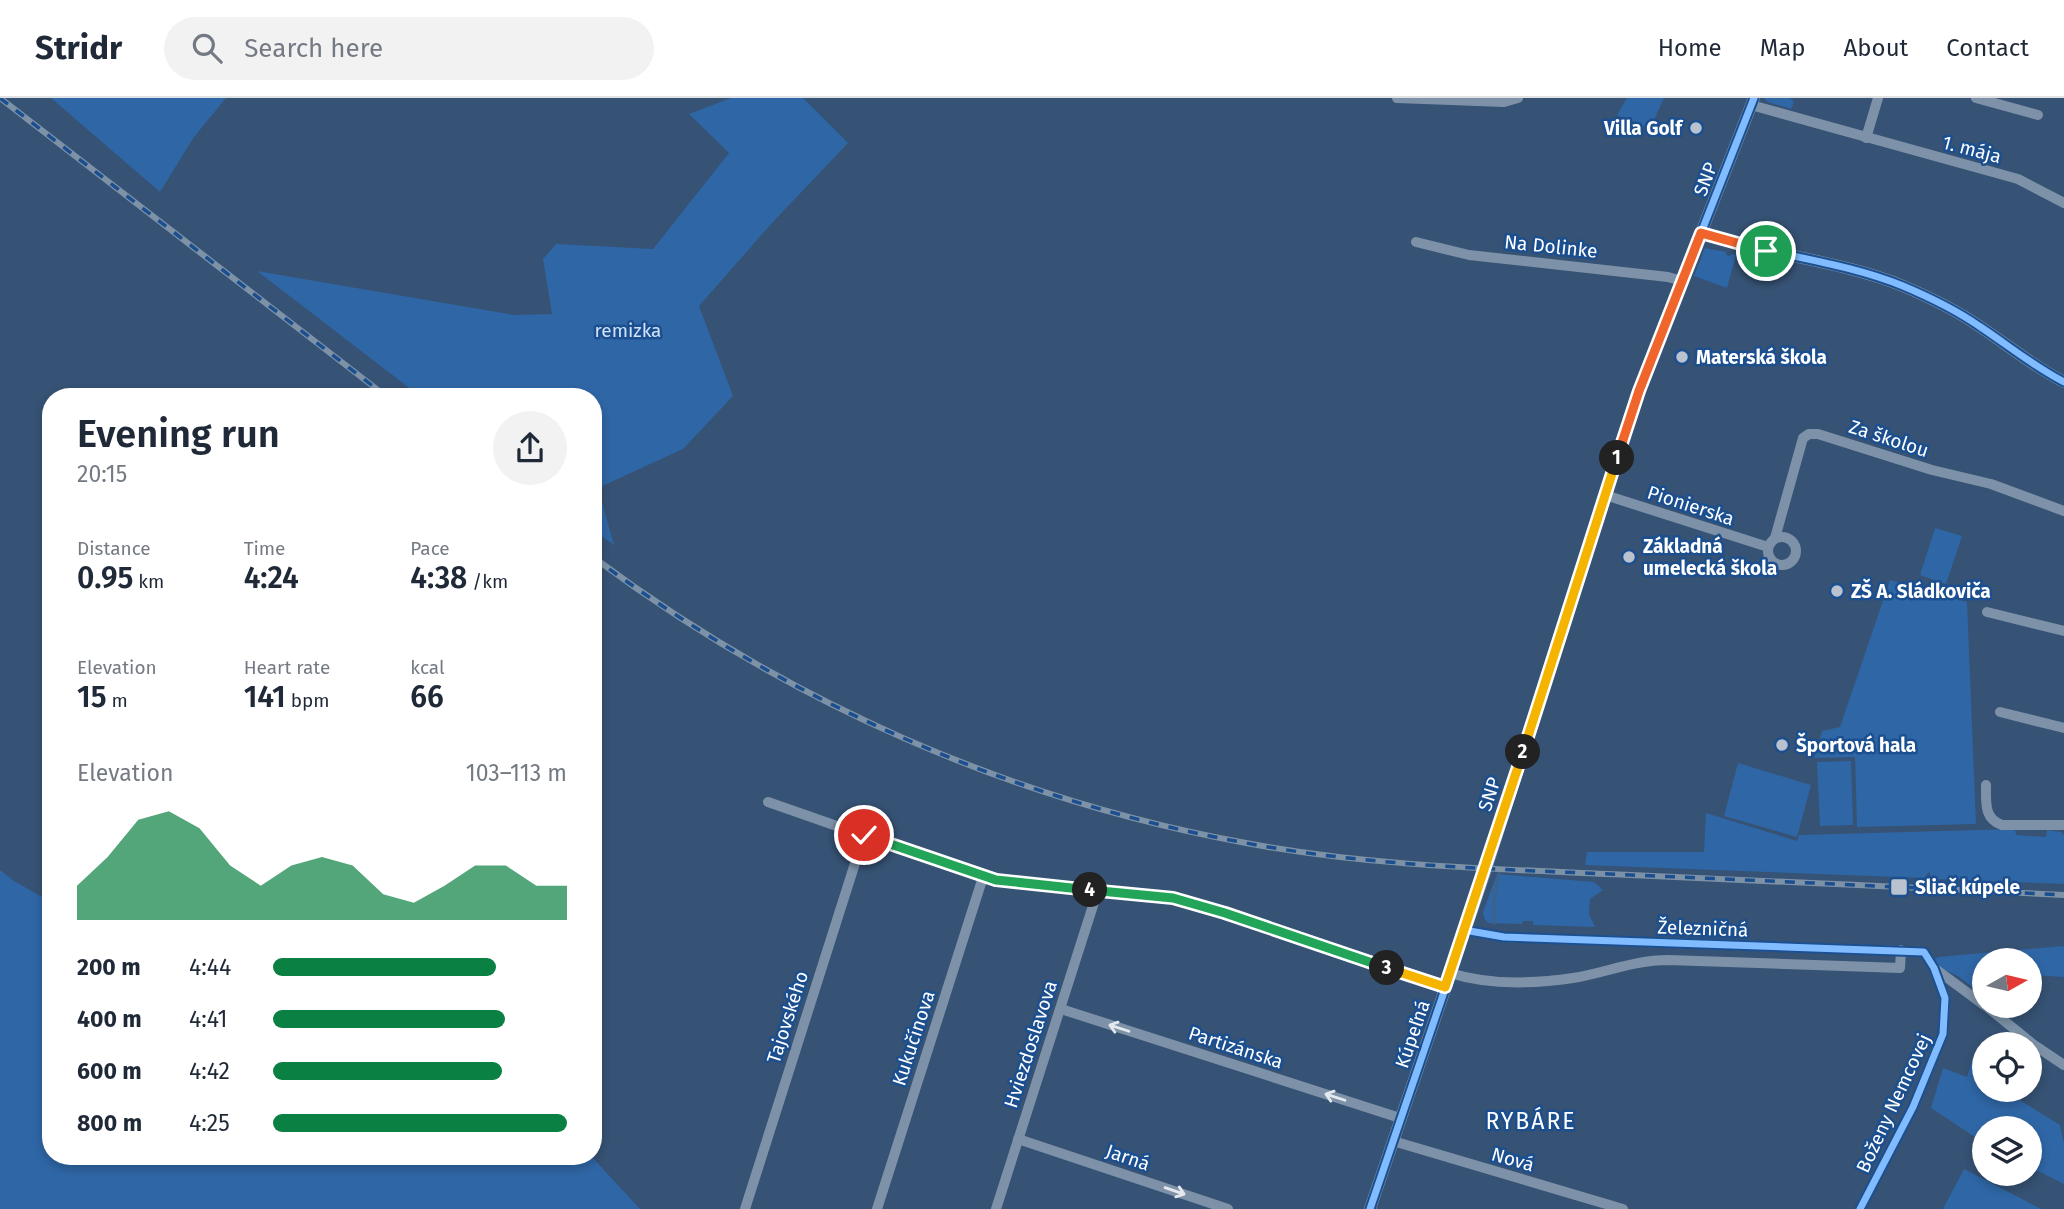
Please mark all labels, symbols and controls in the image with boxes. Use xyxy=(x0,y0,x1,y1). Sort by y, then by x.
search box xyxy=(164,17,654,80)
text: Stridr xyxy=(35,28,122,68)
icon: search xyxy=(188,29,226,67)
text: Search here xyxy=(244,33,383,64)
text: Home xyxy=(1658,34,1722,62)
text: Map xyxy=(1760,34,1806,62)
text: About xyxy=(1844,34,1908,62)
text: Contact xyxy=(1946,34,2029,62)
place label: Villa Golf xyxy=(1603,117,1684,140)
marker: Villa Golf xyxy=(1688,120,1704,136)
street label: 1. mája xyxy=(1940,131,2004,168)
street label: SNP xyxy=(1689,159,1722,199)
pin xyxy=(1736,221,1796,281)
street label: Na Dolinke xyxy=(1503,230,1599,263)
icon: arrive xyxy=(1747,232,1785,270)
park label: remizka xyxy=(595,319,661,342)
place label: Materská škola xyxy=(1696,346,1827,369)
marker: Materská škola xyxy=(1674,349,1690,365)
text: Evening run xyxy=(77,411,280,457)
button: share xyxy=(493,411,567,485)
street label: Za školou xyxy=(1846,415,1931,462)
pin: 1 xyxy=(1600,440,1634,476)
text: 1 xyxy=(1612,446,1621,469)
text: 20:15 xyxy=(77,460,127,488)
street label: Pionierska xyxy=(1644,481,1737,530)
place label: Základná umelecká škola xyxy=(1643,535,1777,580)
text: Distance xyxy=(77,537,151,560)
text: Time xyxy=(244,537,285,560)
text: Pace xyxy=(410,537,450,560)
marker: Základná umelecká škola xyxy=(1621,549,1637,565)
text: 0.95 xyxy=(77,560,133,596)
text: 4:24 xyxy=(244,560,299,596)
text: 4:38 xyxy=(410,560,467,596)
text: km xyxy=(133,570,164,593)
text: /km xyxy=(467,570,508,593)
place label: ZŠ A. Sládkoviča xyxy=(1851,578,1991,603)
marker: ZŠ A. Sládkoviča xyxy=(1829,583,1845,599)
text: Elevation xyxy=(77,656,157,679)
text: Heart rate xyxy=(244,656,330,679)
text: kcal xyxy=(410,656,445,679)
text: 15 xyxy=(77,679,107,715)
text: 141 xyxy=(244,679,286,715)
text: 66 xyxy=(410,679,444,715)
text: m xyxy=(107,689,128,712)
text: bpm xyxy=(286,689,330,712)
place label: Športová hala xyxy=(1796,732,1916,757)
pin: 2 xyxy=(1506,734,1540,770)
marker: Športová hala xyxy=(1774,737,1790,753)
text: 2 xyxy=(1518,740,1527,763)
text: Elevation xyxy=(77,759,173,787)
text: 103–113 m xyxy=(466,759,567,787)
street label: SNP xyxy=(1473,774,1506,814)
pin xyxy=(834,805,894,865)
icon: check xyxy=(845,816,883,854)
pin: 4 xyxy=(1072,872,1108,908)
place label: Sliač kúpele xyxy=(1915,876,2020,899)
marker: Sliač kúpele xyxy=(1889,877,1909,897)
text: 4 xyxy=(1084,878,1095,901)
street label: Železničná xyxy=(1657,915,1749,942)
north arrow xyxy=(1972,948,2042,1018)
map controls xyxy=(1972,948,2042,1186)
pin: 3 xyxy=(1370,950,1404,986)
text: 200 m xyxy=(77,953,141,981)
text: 4:44 xyxy=(189,953,231,981)
text: 3 xyxy=(1382,956,1391,979)
street label: Tajovského xyxy=(762,968,813,1066)
street label: Hviezdoslavova xyxy=(999,978,1062,1111)
street label: Kukučínova xyxy=(887,988,940,1089)
street label: Kúpeľná xyxy=(1390,997,1435,1071)
text: 400 m xyxy=(77,1005,142,1033)
text: 4:41 xyxy=(189,1005,228,1033)
one-way arrow xyxy=(1108,1021,1130,1033)
street label: Partizánska xyxy=(1186,1021,1286,1074)
street label: Boženy Nemcovej xyxy=(1851,1030,1936,1176)
button: locate xyxy=(1972,1032,2042,1102)
text: 600 m xyxy=(77,1057,142,1085)
text: 4:42 xyxy=(189,1057,230,1085)
one-way arrow xyxy=(1325,1090,1347,1103)
district label: RYBÁRE xyxy=(1485,1106,1577,1135)
text: 800 m xyxy=(77,1109,142,1137)
text: 4:25 xyxy=(189,1109,230,1137)
button: layers xyxy=(1972,1116,2042,1186)
street label: Jarná xyxy=(1103,1139,1153,1176)
street label: Nová xyxy=(1489,1142,1537,1177)
one-way arrow xyxy=(1164,1186,1186,1199)

